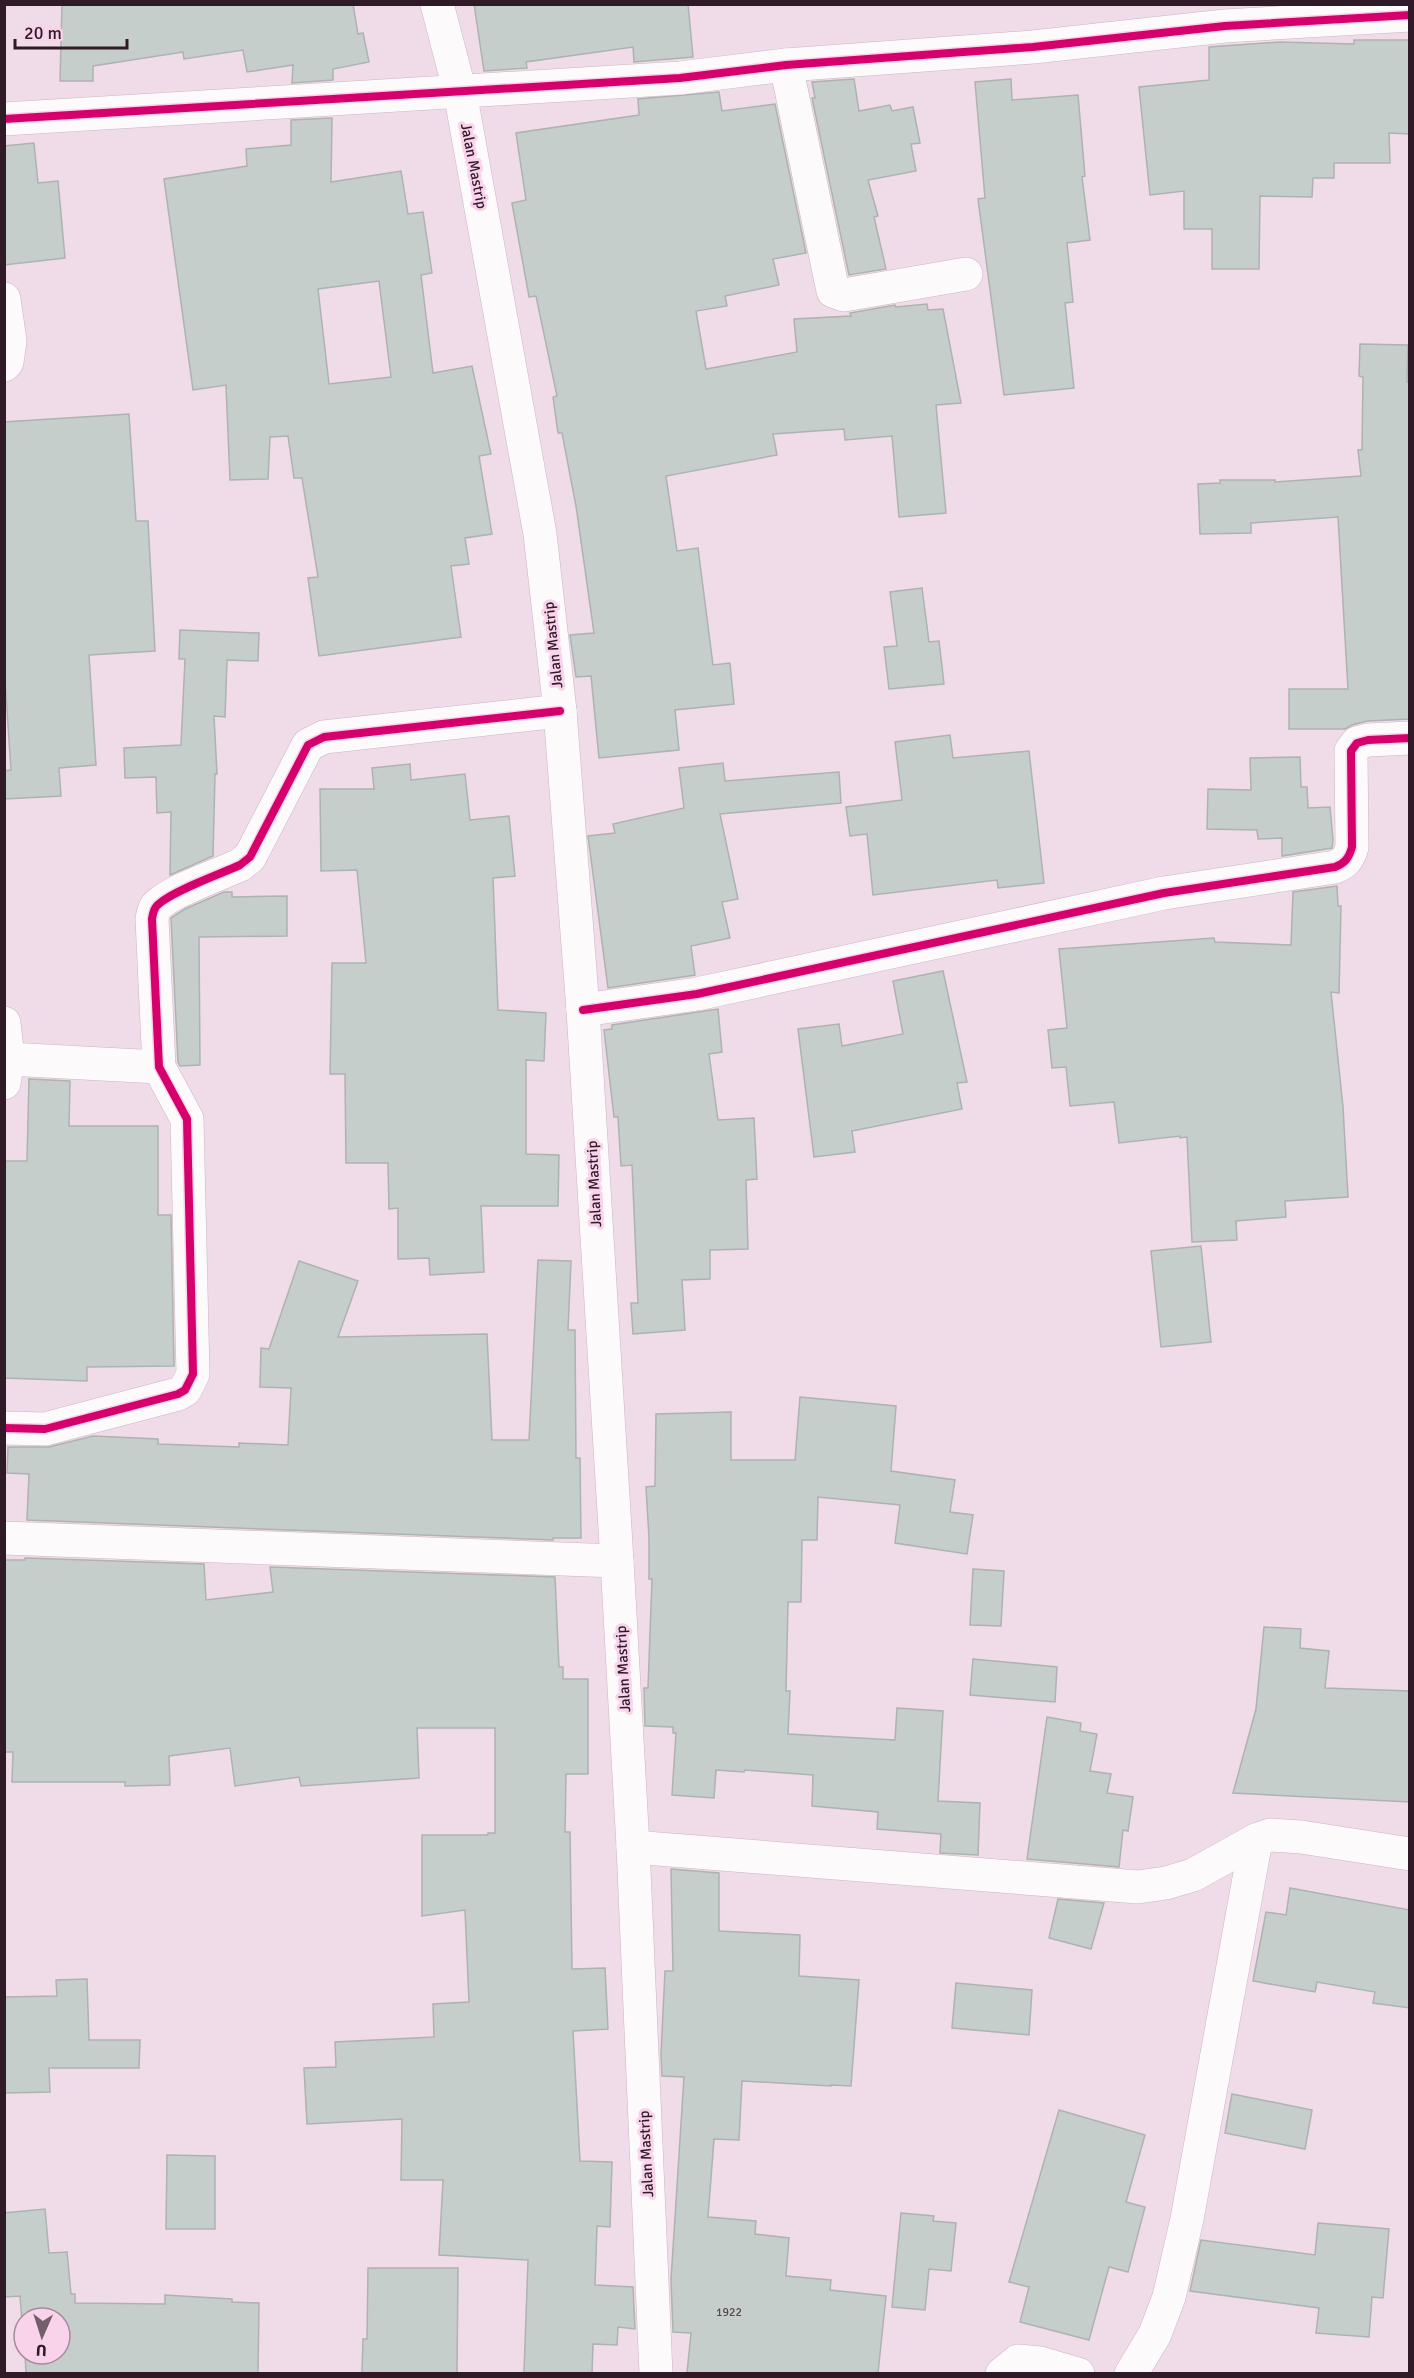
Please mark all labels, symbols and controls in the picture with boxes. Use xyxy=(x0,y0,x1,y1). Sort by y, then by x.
scale bar xyxy=(15,12,128,50)
text: 20 m xyxy=(24,22,62,44)
street label: Jalan Mastrip xyxy=(457,122,491,210)
street label: Jalan Mastrip xyxy=(540,601,566,689)
street label: Jalan Mastrip xyxy=(583,1140,605,1228)
street label: Jalan Mastrip xyxy=(612,1625,634,1713)
street label: Jalan Mastrip xyxy=(635,2110,657,2198)
house number: 1922 xyxy=(716,2305,742,2320)
north arrow xyxy=(12,2306,72,2366)
text: U xyxy=(35,2340,47,2360)

